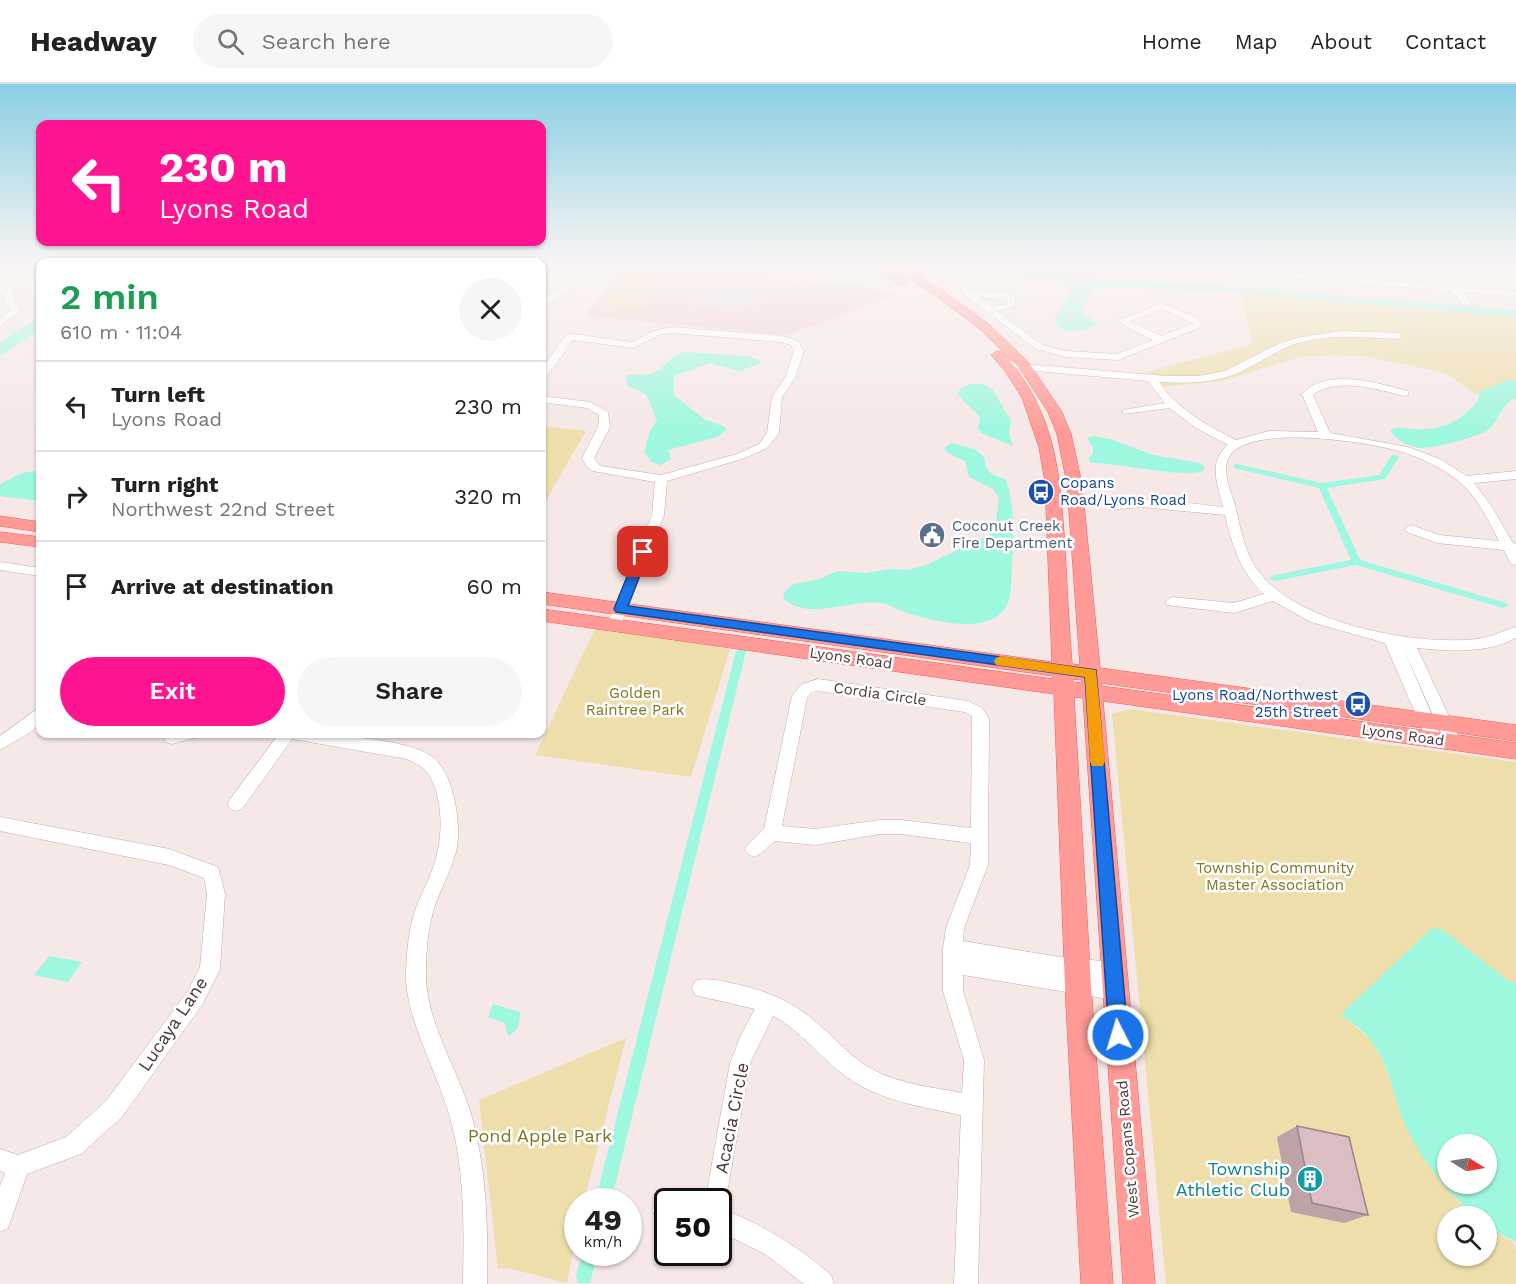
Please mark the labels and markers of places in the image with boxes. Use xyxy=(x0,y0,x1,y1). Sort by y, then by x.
place label: Copans Road/Lyons Road xyxy=(1060,474,1186,509)
bus stop icon: Copans Road/Lyons Road xyxy=(1026,477,1056,507)
place label: Coconut Creek Fire Department xyxy=(952,517,1073,552)
public building icon: Coconut Creek Fire Department xyxy=(917,520,947,550)
pin xyxy=(617,526,668,577)
place label: Lyons Road/Northwest 25th Street xyxy=(1172,686,1339,721)
bus stop icon: Lyons Road/Northwest 25th Street xyxy=(1343,689,1373,719)
place label: Township Athletic Club xyxy=(1176,1158,1290,1200)
building icon: Township Athletic Club xyxy=(1295,1164,1325,1194)

